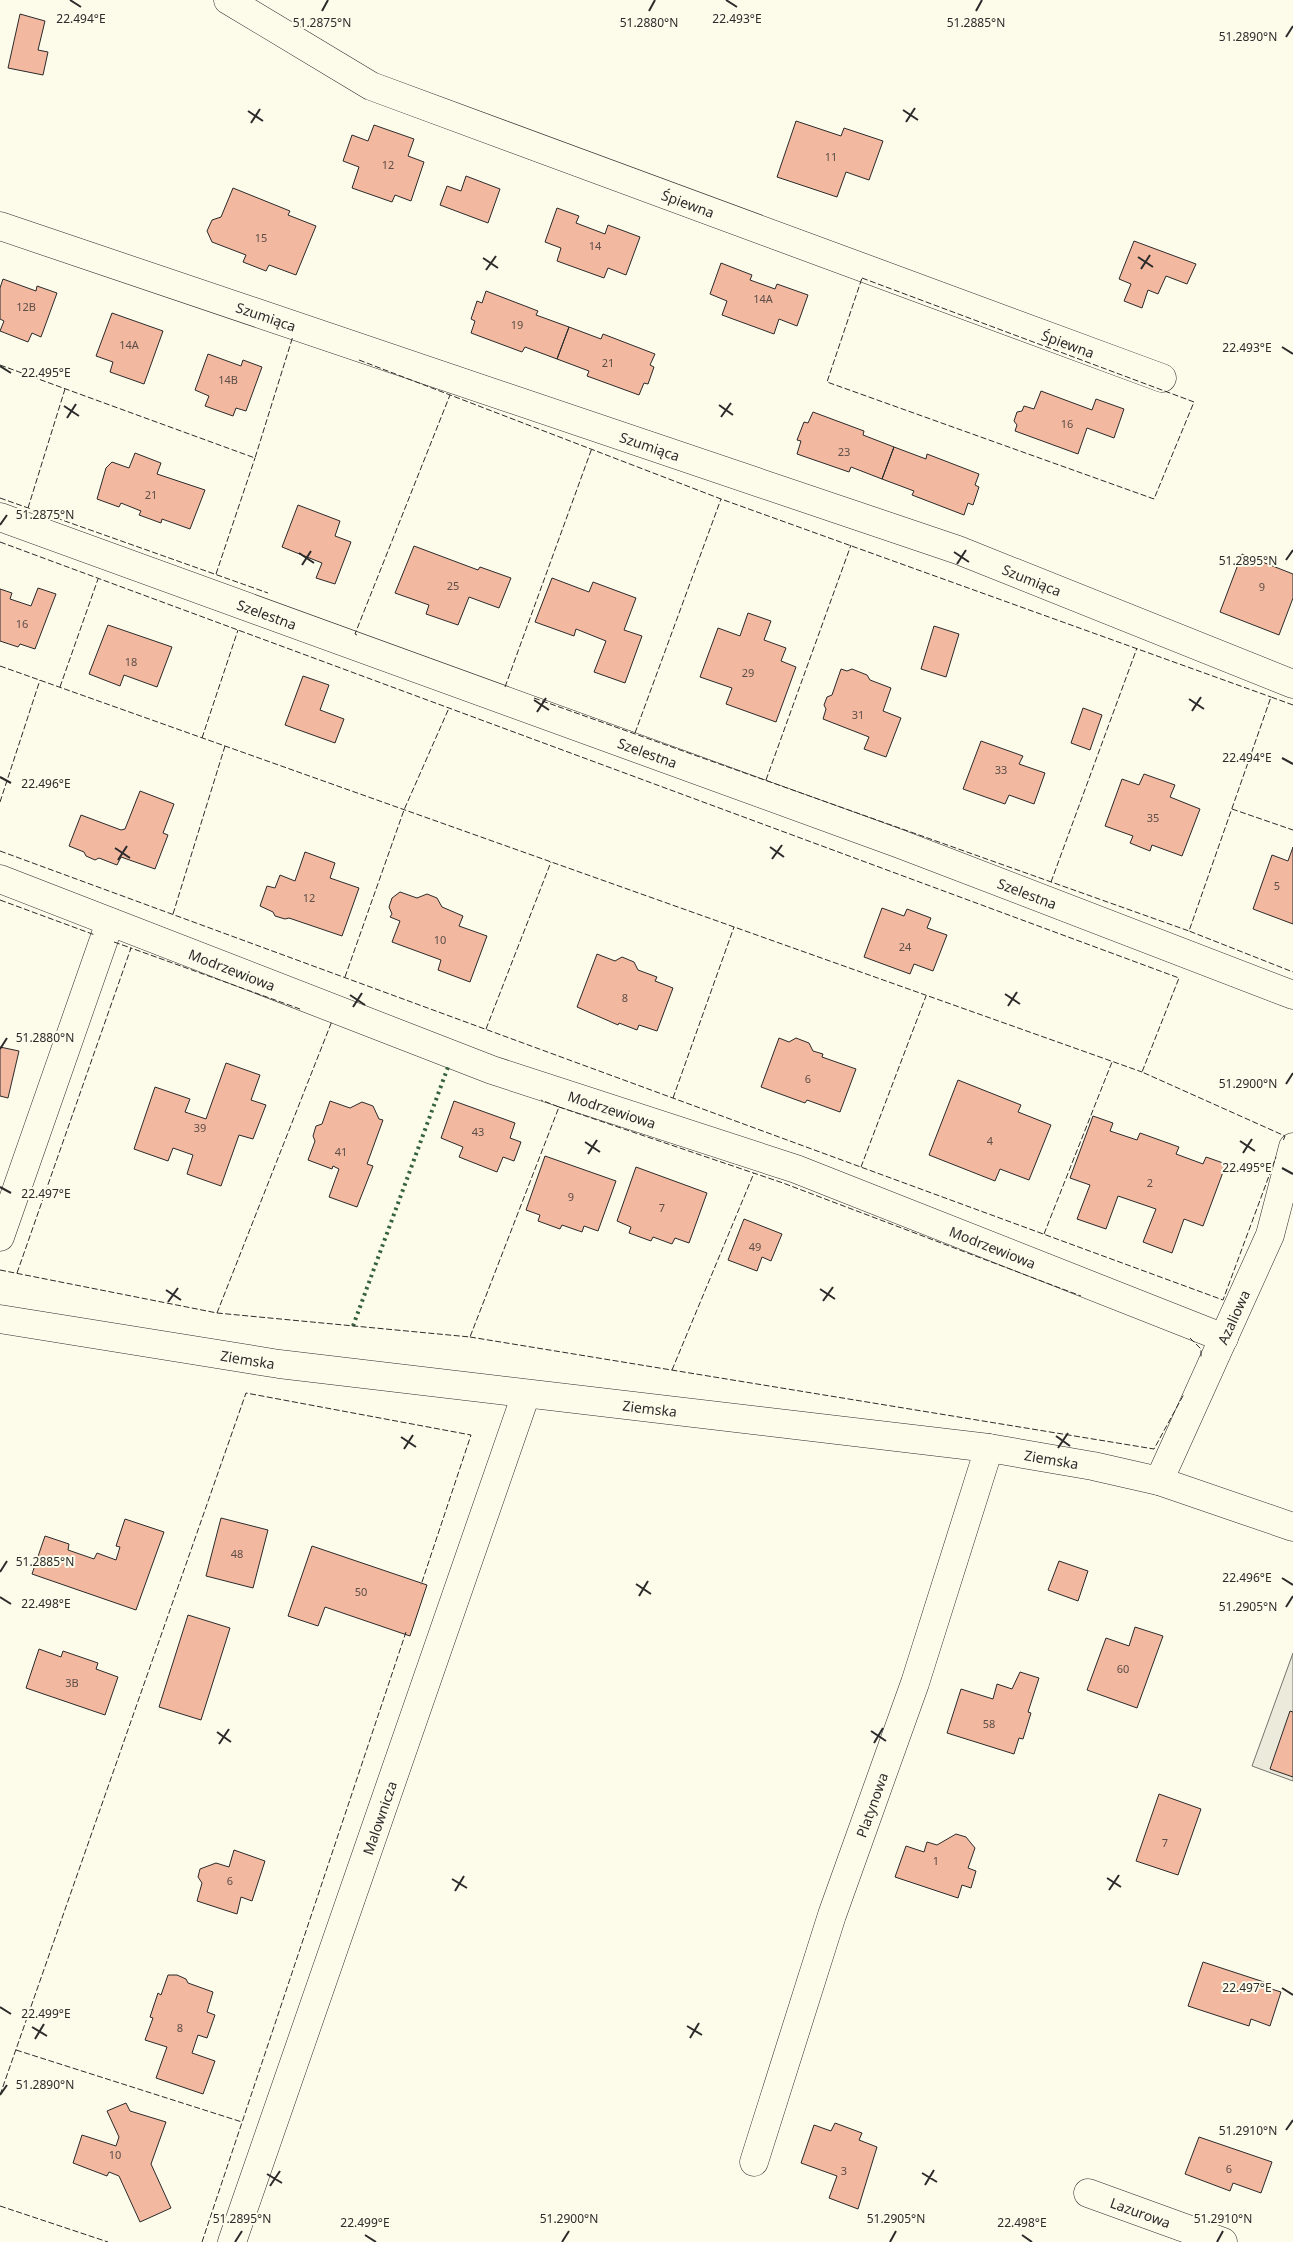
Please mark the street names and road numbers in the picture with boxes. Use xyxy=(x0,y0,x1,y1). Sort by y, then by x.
street label: Śpiewna xyxy=(659,185,717,222)
street label: Szumiąca xyxy=(234,297,299,335)
street label: Śpiewna xyxy=(1039,325,1097,362)
street label: Szumiąca xyxy=(617,427,682,465)
street label: Szumiąca xyxy=(1000,559,1064,600)
street label: Szelestna xyxy=(235,594,299,634)
street label: Szelestna xyxy=(615,733,680,772)
street label: Szelestna xyxy=(995,873,1060,913)
street label: Modrzewiowa xyxy=(186,944,278,995)
street label: Modrzewiowa xyxy=(566,1086,658,1132)
street label: Modrzewiowa xyxy=(947,1221,1039,1272)
street label: Azaliowa xyxy=(1212,1287,1254,1347)
street label: Ziemska xyxy=(219,1345,276,1373)
street label: Ziemska xyxy=(622,1395,678,1421)
street label: Ziemska xyxy=(1023,1445,1080,1473)
street label: Platynowa xyxy=(851,1770,892,1840)
street label: Malownicza xyxy=(358,1778,401,1857)
street label: Lazurowa xyxy=(1108,2192,1174,2232)

